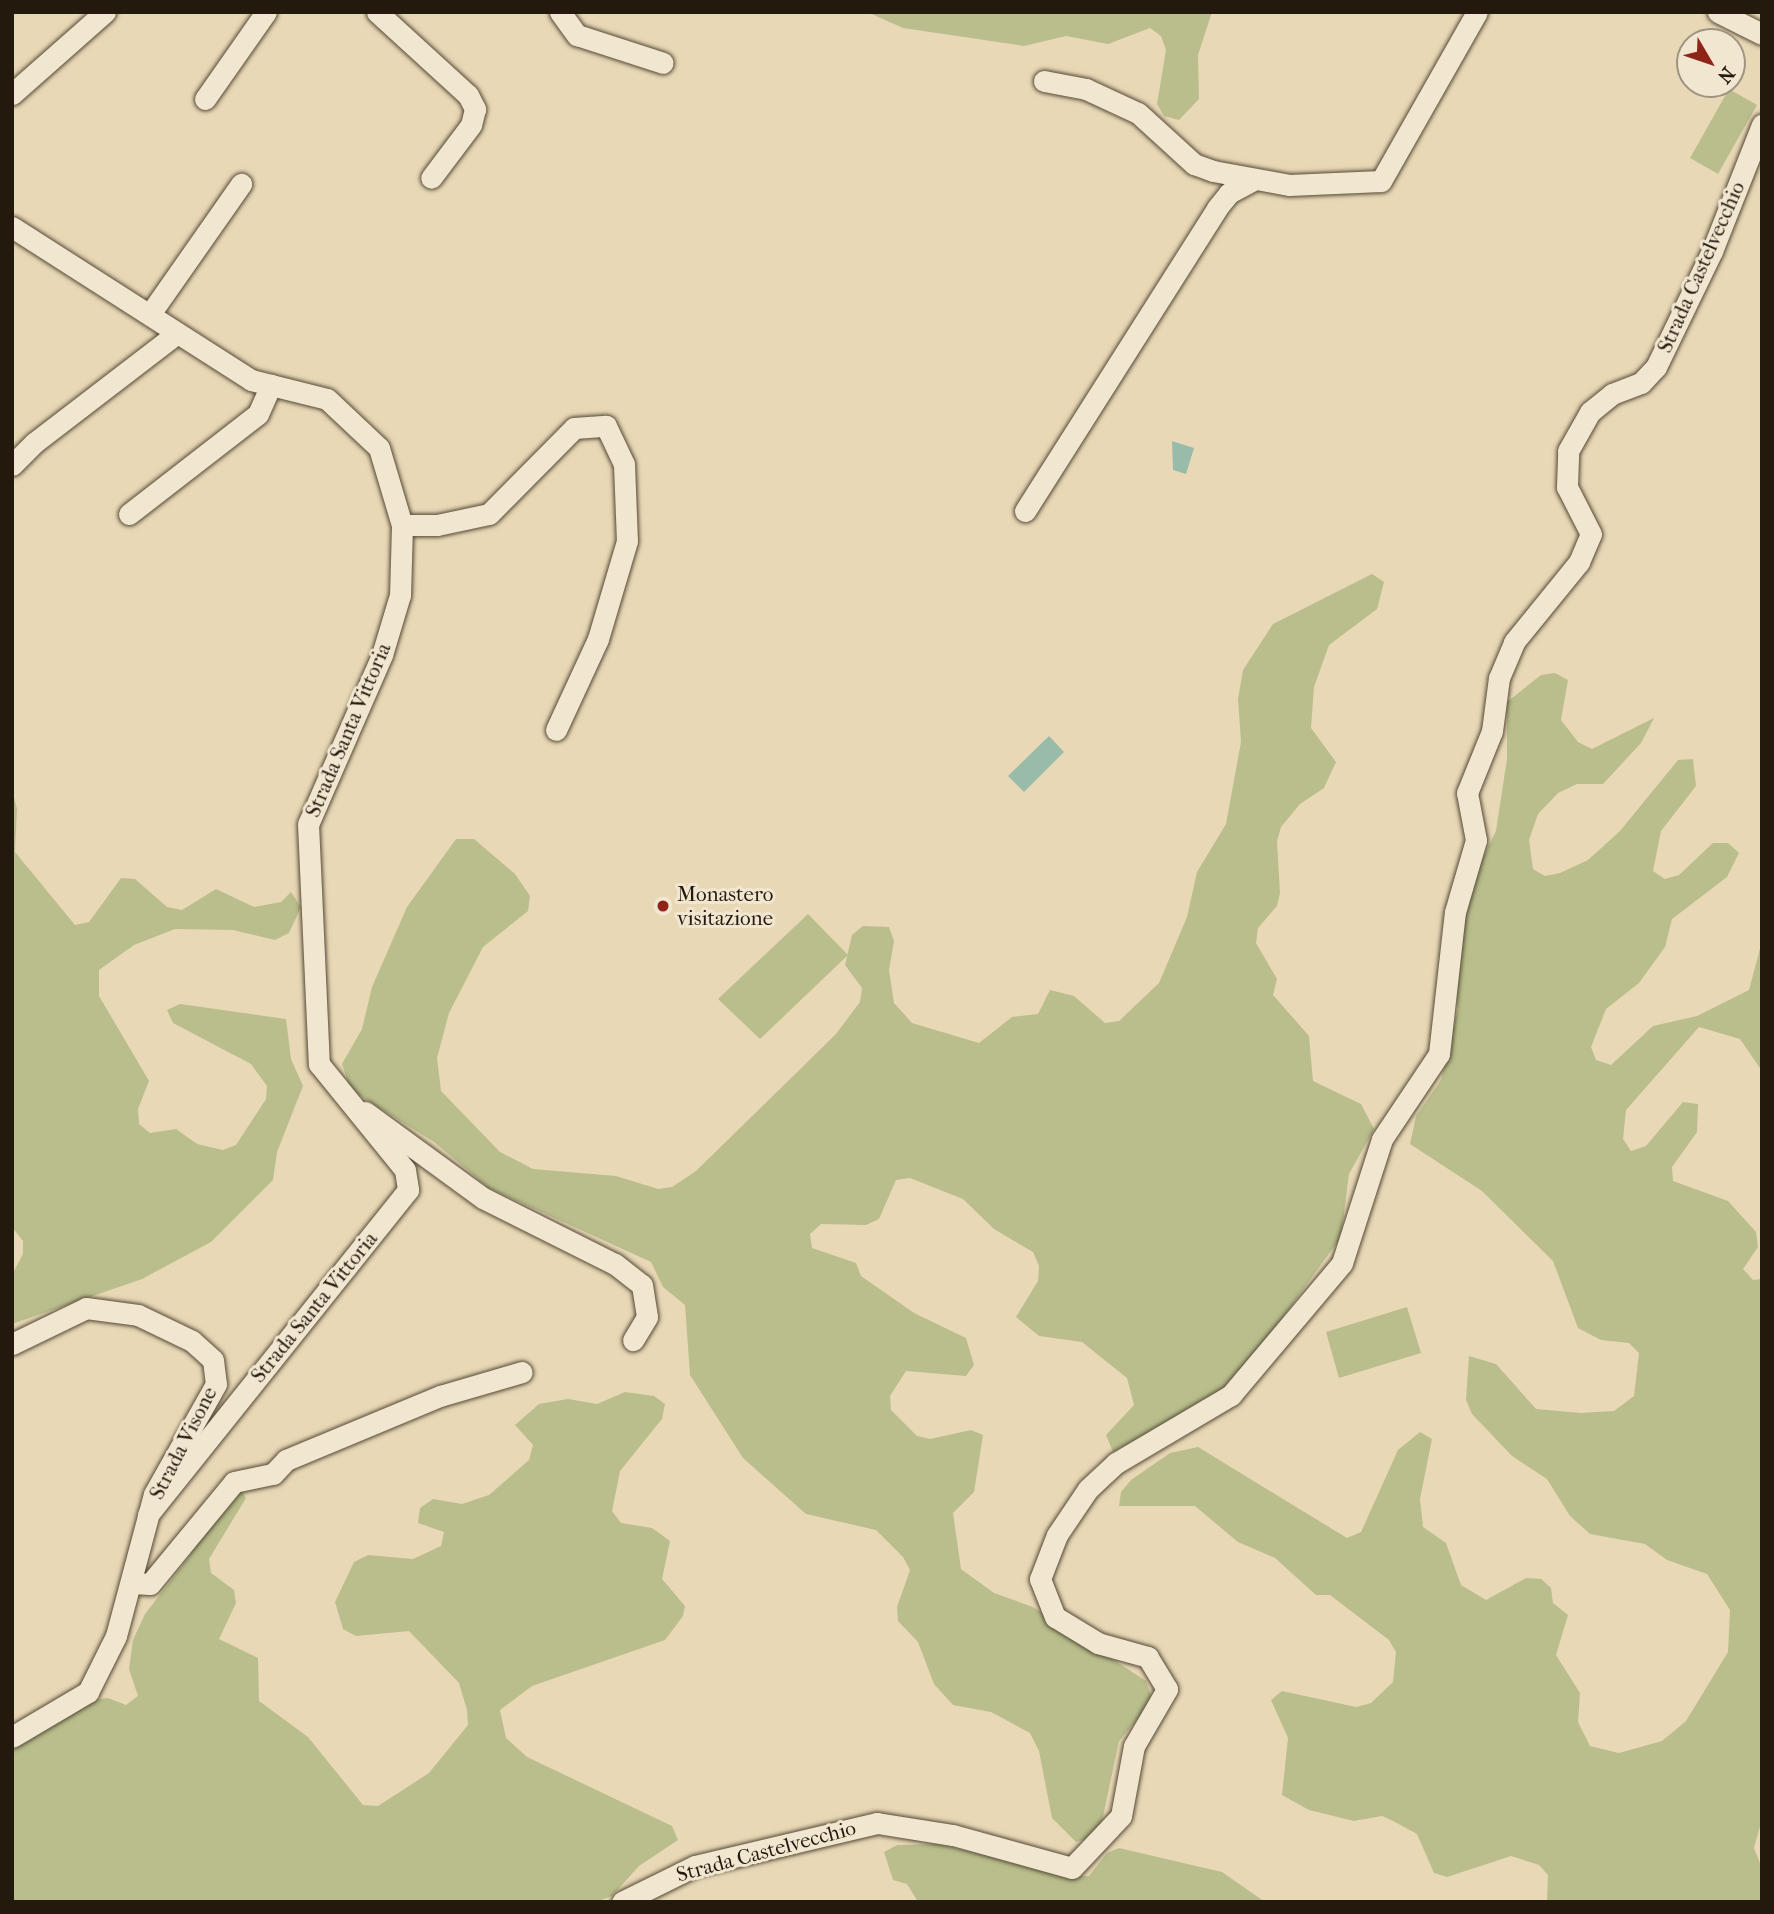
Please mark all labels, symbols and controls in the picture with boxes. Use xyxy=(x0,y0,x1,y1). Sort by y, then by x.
north arrow xyxy=(1676,28,1746,98)
text: N xyxy=(1713,62,1739,87)
street label: Strada Castelvecchio xyxy=(1652,177,1750,357)
street label: Strada Santa Vittoria xyxy=(300,639,396,821)
place label: Monastero visitazione xyxy=(677,881,773,931)
marker: Monastero visitazione xyxy=(655,898,671,914)
street label: Strada Santa Vittoria xyxy=(245,1226,383,1388)
street label: Strada Visone xyxy=(144,1382,222,1504)
street label: Strada Castelvecchio xyxy=(673,1815,859,1887)

